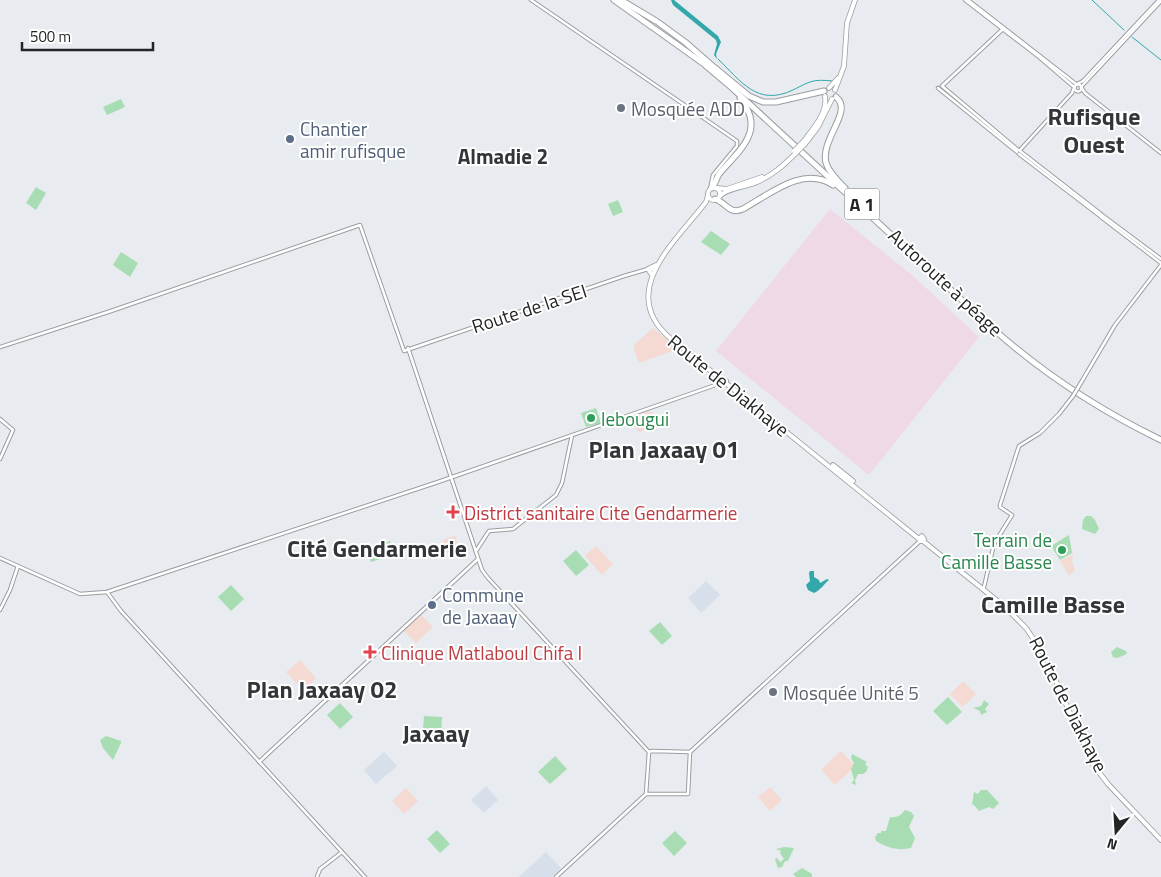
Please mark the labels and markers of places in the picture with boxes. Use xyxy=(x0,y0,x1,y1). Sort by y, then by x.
place label: Mosquée ADD xyxy=(631,94,745,123)
marker: Mosquée ADD xyxy=(615,102,627,114)
place label: Chantier amir rufisque xyxy=(300,114,406,165)
marker: Chantier amir rufisque xyxy=(284,133,296,145)
place label: lebougui xyxy=(601,404,669,433)
marker: lebougui xyxy=(585,412,597,424)
place label: District sanitaire Cite Gendarmerie xyxy=(464,498,737,527)
marker: District sanitaire Cite Gendarmerie xyxy=(446,505,460,519)
place label: Terrain de Camille Basse xyxy=(941,525,1052,576)
marker: Terrain de Camille Basse xyxy=(1056,544,1068,556)
place label: Commune de Jaxaay xyxy=(442,580,524,631)
marker: Commune de Jaxaay xyxy=(426,599,438,611)
place label: Clinique Matlaboul Chifa I xyxy=(381,638,582,667)
marker: Clinique Matlaboul Chifa I xyxy=(363,645,377,659)
place label: Mosquée Unité 5 xyxy=(783,678,919,707)
marker: Mosquée Unité 5 xyxy=(767,686,779,698)

